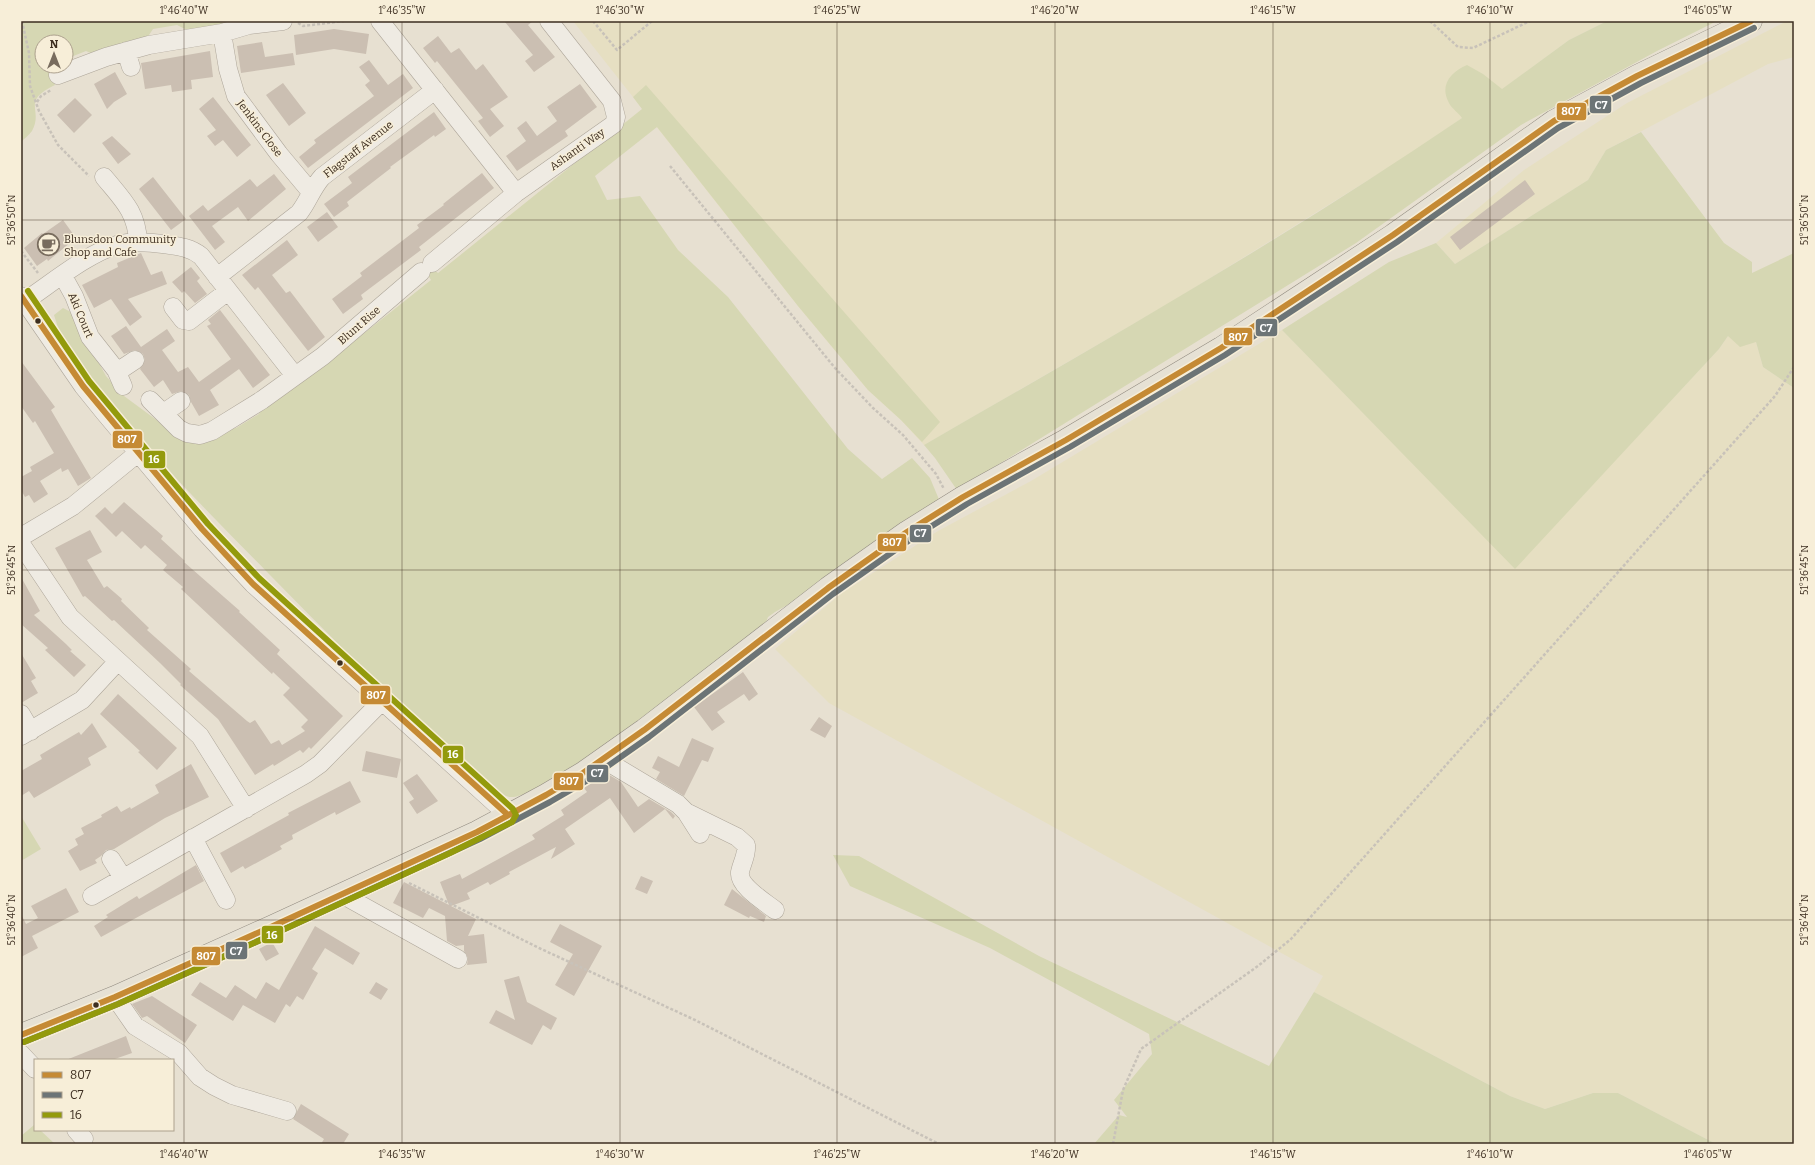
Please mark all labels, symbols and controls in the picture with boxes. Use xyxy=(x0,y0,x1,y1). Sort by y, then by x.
text: 1°46'40"W xyxy=(160,5,209,17)
text: 1°46'35"W xyxy=(378,5,426,17)
text: 1°46'30"W xyxy=(596,5,645,17)
text: 1°46'25"W xyxy=(814,5,861,17)
text: 1°46'20"W xyxy=(1031,5,1080,17)
text: 1°46'15"W xyxy=(1250,5,1297,17)
text: 1°46'10"W xyxy=(1467,5,1514,17)
text: 1°46'05"W xyxy=(1684,5,1733,17)
north arrow xyxy=(34,34,74,74)
text: N xyxy=(50,38,59,51)
line badge: C7 xyxy=(1589,95,1612,114)
street label: Jenkins Close xyxy=(233,97,285,159)
text: C7 xyxy=(1595,99,1607,112)
line badge: 807 xyxy=(1556,102,1587,121)
text: 807 xyxy=(1561,105,1581,118)
street label: Flagstaff Avenue xyxy=(321,118,396,181)
street label: Ashanti Way xyxy=(547,126,607,173)
text: 51°36'50"N xyxy=(6,195,18,245)
text: 51°36'50"N xyxy=(1799,195,1811,245)
cafe icon: Blunsdon Community Shop and Cafe xyxy=(35,232,61,258)
place label: Blunsdon Community Shop and Cafe xyxy=(64,233,176,259)
street label: Aki Court xyxy=(65,291,96,340)
street label: Blunt Rise xyxy=(336,304,383,347)
unlabelled marker xyxy=(33,316,43,326)
line badge: C7 xyxy=(1255,318,1278,337)
text: C7 xyxy=(1260,322,1272,335)
line badge: 807 xyxy=(1223,327,1253,346)
text: 807 xyxy=(1228,331,1248,344)
line badge: 807 xyxy=(112,430,143,449)
text: 807 xyxy=(117,433,137,446)
line badge: 16 xyxy=(143,450,166,469)
text: 16 xyxy=(148,453,160,466)
line badge: C7 xyxy=(909,524,932,543)
text: C7 xyxy=(914,527,926,540)
line badge: 807 xyxy=(877,533,907,552)
text: 807 xyxy=(882,536,902,549)
text: 51°36'45"N xyxy=(6,545,18,595)
text: 51°36'45"N xyxy=(1799,545,1811,595)
unlabelled marker xyxy=(335,658,345,668)
line badge: 807 xyxy=(360,685,391,705)
text: 807 xyxy=(366,689,386,702)
line badge: 16 xyxy=(442,745,464,764)
text: 16 xyxy=(447,748,459,761)
line badge: C7 xyxy=(586,764,609,783)
text: C7 xyxy=(591,767,603,780)
line badge: 807 xyxy=(553,772,584,791)
text: 807 xyxy=(559,775,579,788)
text: 51°36'40"N xyxy=(6,894,18,946)
text: 51°36'40"N xyxy=(1799,894,1811,946)
line badge: 16 xyxy=(261,925,284,944)
text: 16 xyxy=(266,929,278,942)
line badge: C7 xyxy=(225,941,248,960)
text: C7 xyxy=(230,945,242,958)
line badge: 807 xyxy=(191,946,221,966)
text: 807 xyxy=(196,950,216,963)
unlabelled marker xyxy=(91,1000,101,1010)
legend xyxy=(34,1059,174,1131)
text: 807 xyxy=(70,1068,91,1082)
text: C7 xyxy=(70,1088,84,1102)
text: 16 xyxy=(70,1108,82,1122)
text: 1°46'40"W xyxy=(160,1149,209,1161)
text: 1°46'35"W xyxy=(378,1149,426,1161)
text: 1°46'30"W xyxy=(596,1149,645,1161)
text: 1°46'25"W xyxy=(814,1149,861,1161)
text: 1°46'20"W xyxy=(1031,1149,1080,1161)
text: 1°46'15"W xyxy=(1250,1149,1297,1161)
text: 1°46'10"W xyxy=(1467,1149,1514,1161)
text: 1°46'05"W xyxy=(1684,1149,1733,1161)

